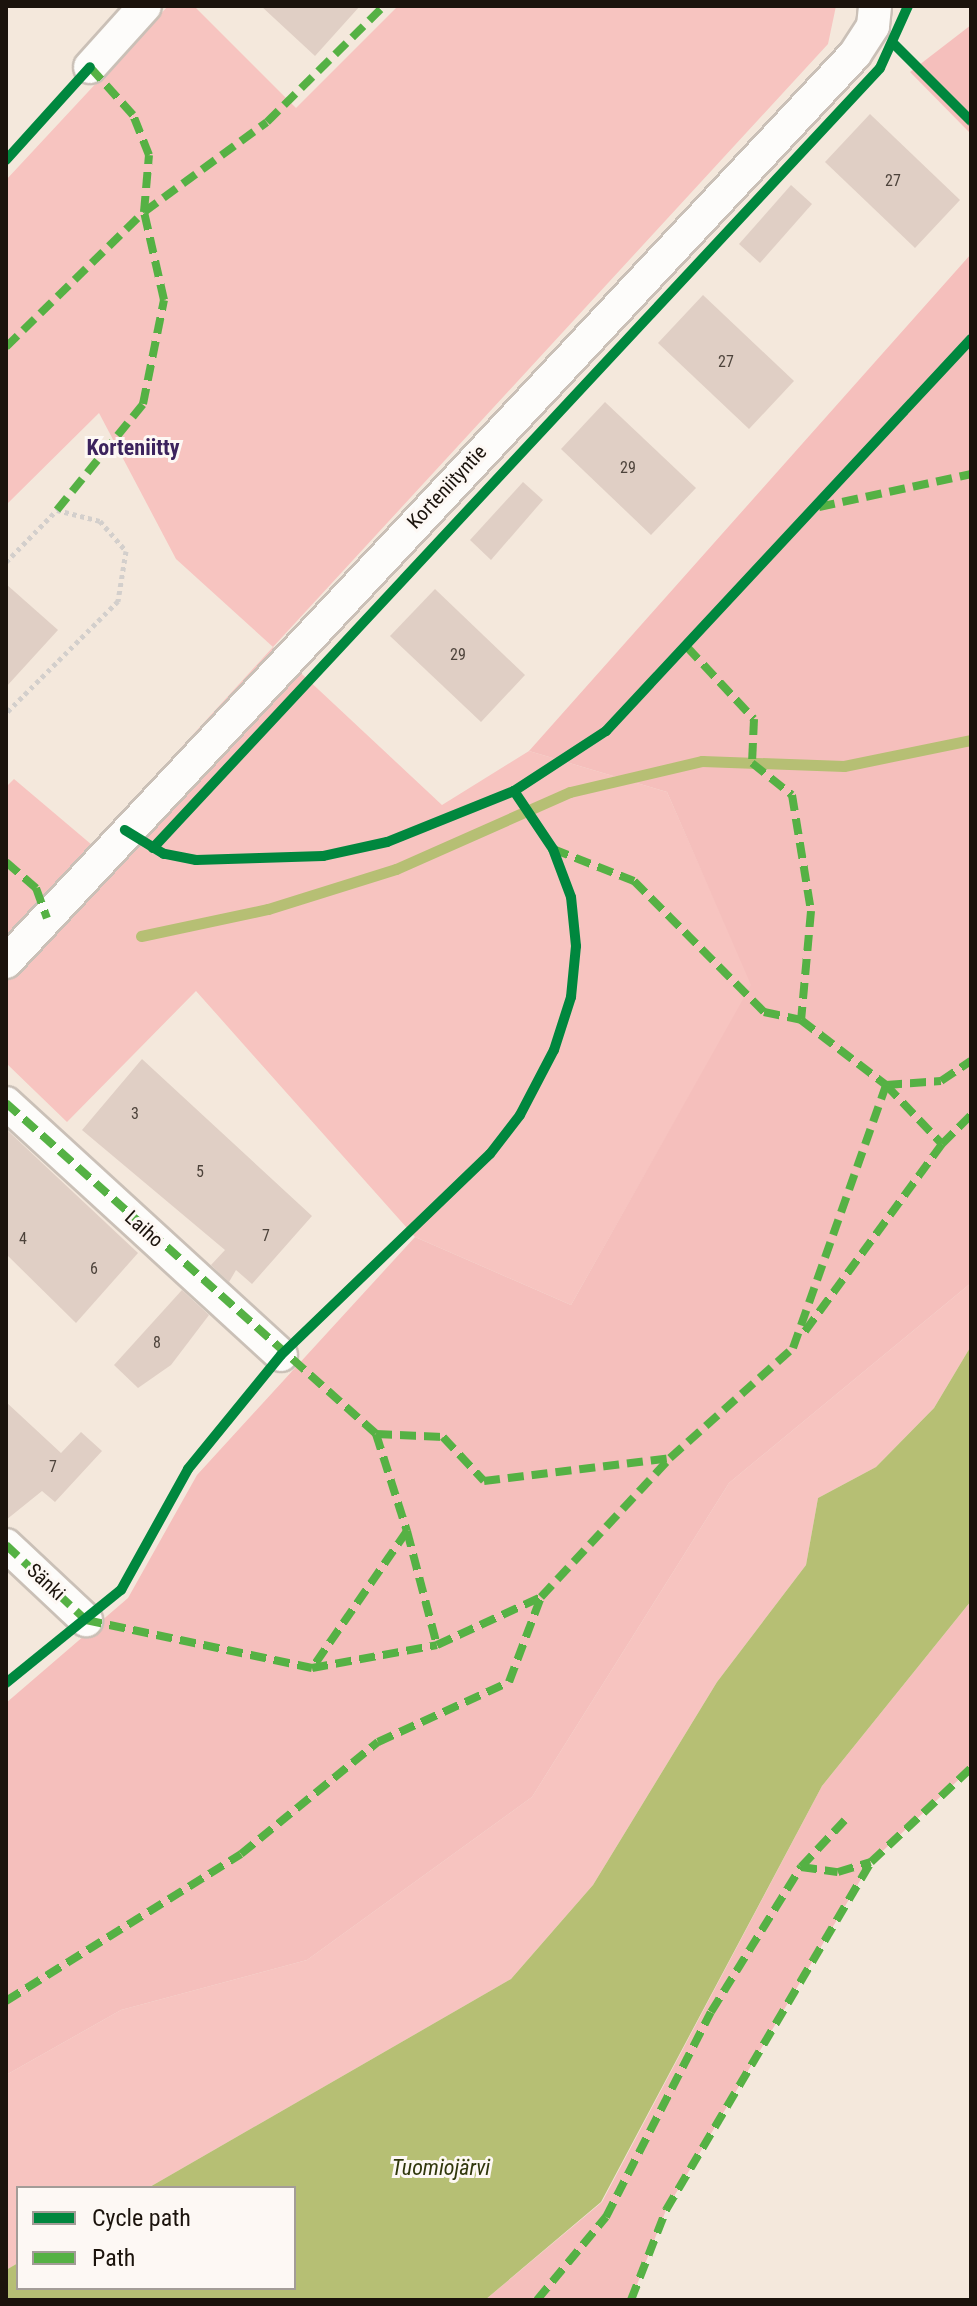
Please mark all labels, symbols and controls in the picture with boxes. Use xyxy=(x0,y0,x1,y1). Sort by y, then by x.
house number: 27 xyxy=(885,171,901,191)
house number: 27 xyxy=(718,352,734,372)
district label: Korteniitty xyxy=(86,435,180,461)
street label: Korteniityntie xyxy=(402,440,492,534)
house number: 29 xyxy=(620,458,636,478)
house number: 29 xyxy=(450,645,466,665)
house number: 3 xyxy=(131,1104,139,1124)
house number: 5 xyxy=(196,1162,204,1182)
street label: Laiho xyxy=(120,1206,168,1252)
house number: 7 xyxy=(262,1226,270,1246)
house number: 4 xyxy=(19,1229,27,1249)
house number: 6 xyxy=(90,1259,98,1279)
house number: 8 xyxy=(153,1333,161,1353)
house number: 7 xyxy=(49,1457,57,1477)
street label: Sänki xyxy=(22,1558,70,1606)
water label: Tuomiojärvi xyxy=(392,2155,490,2181)
legend xyxy=(16,2186,296,2290)
text: Cycle path xyxy=(92,2204,191,2232)
text: Path xyxy=(92,2244,135,2272)

